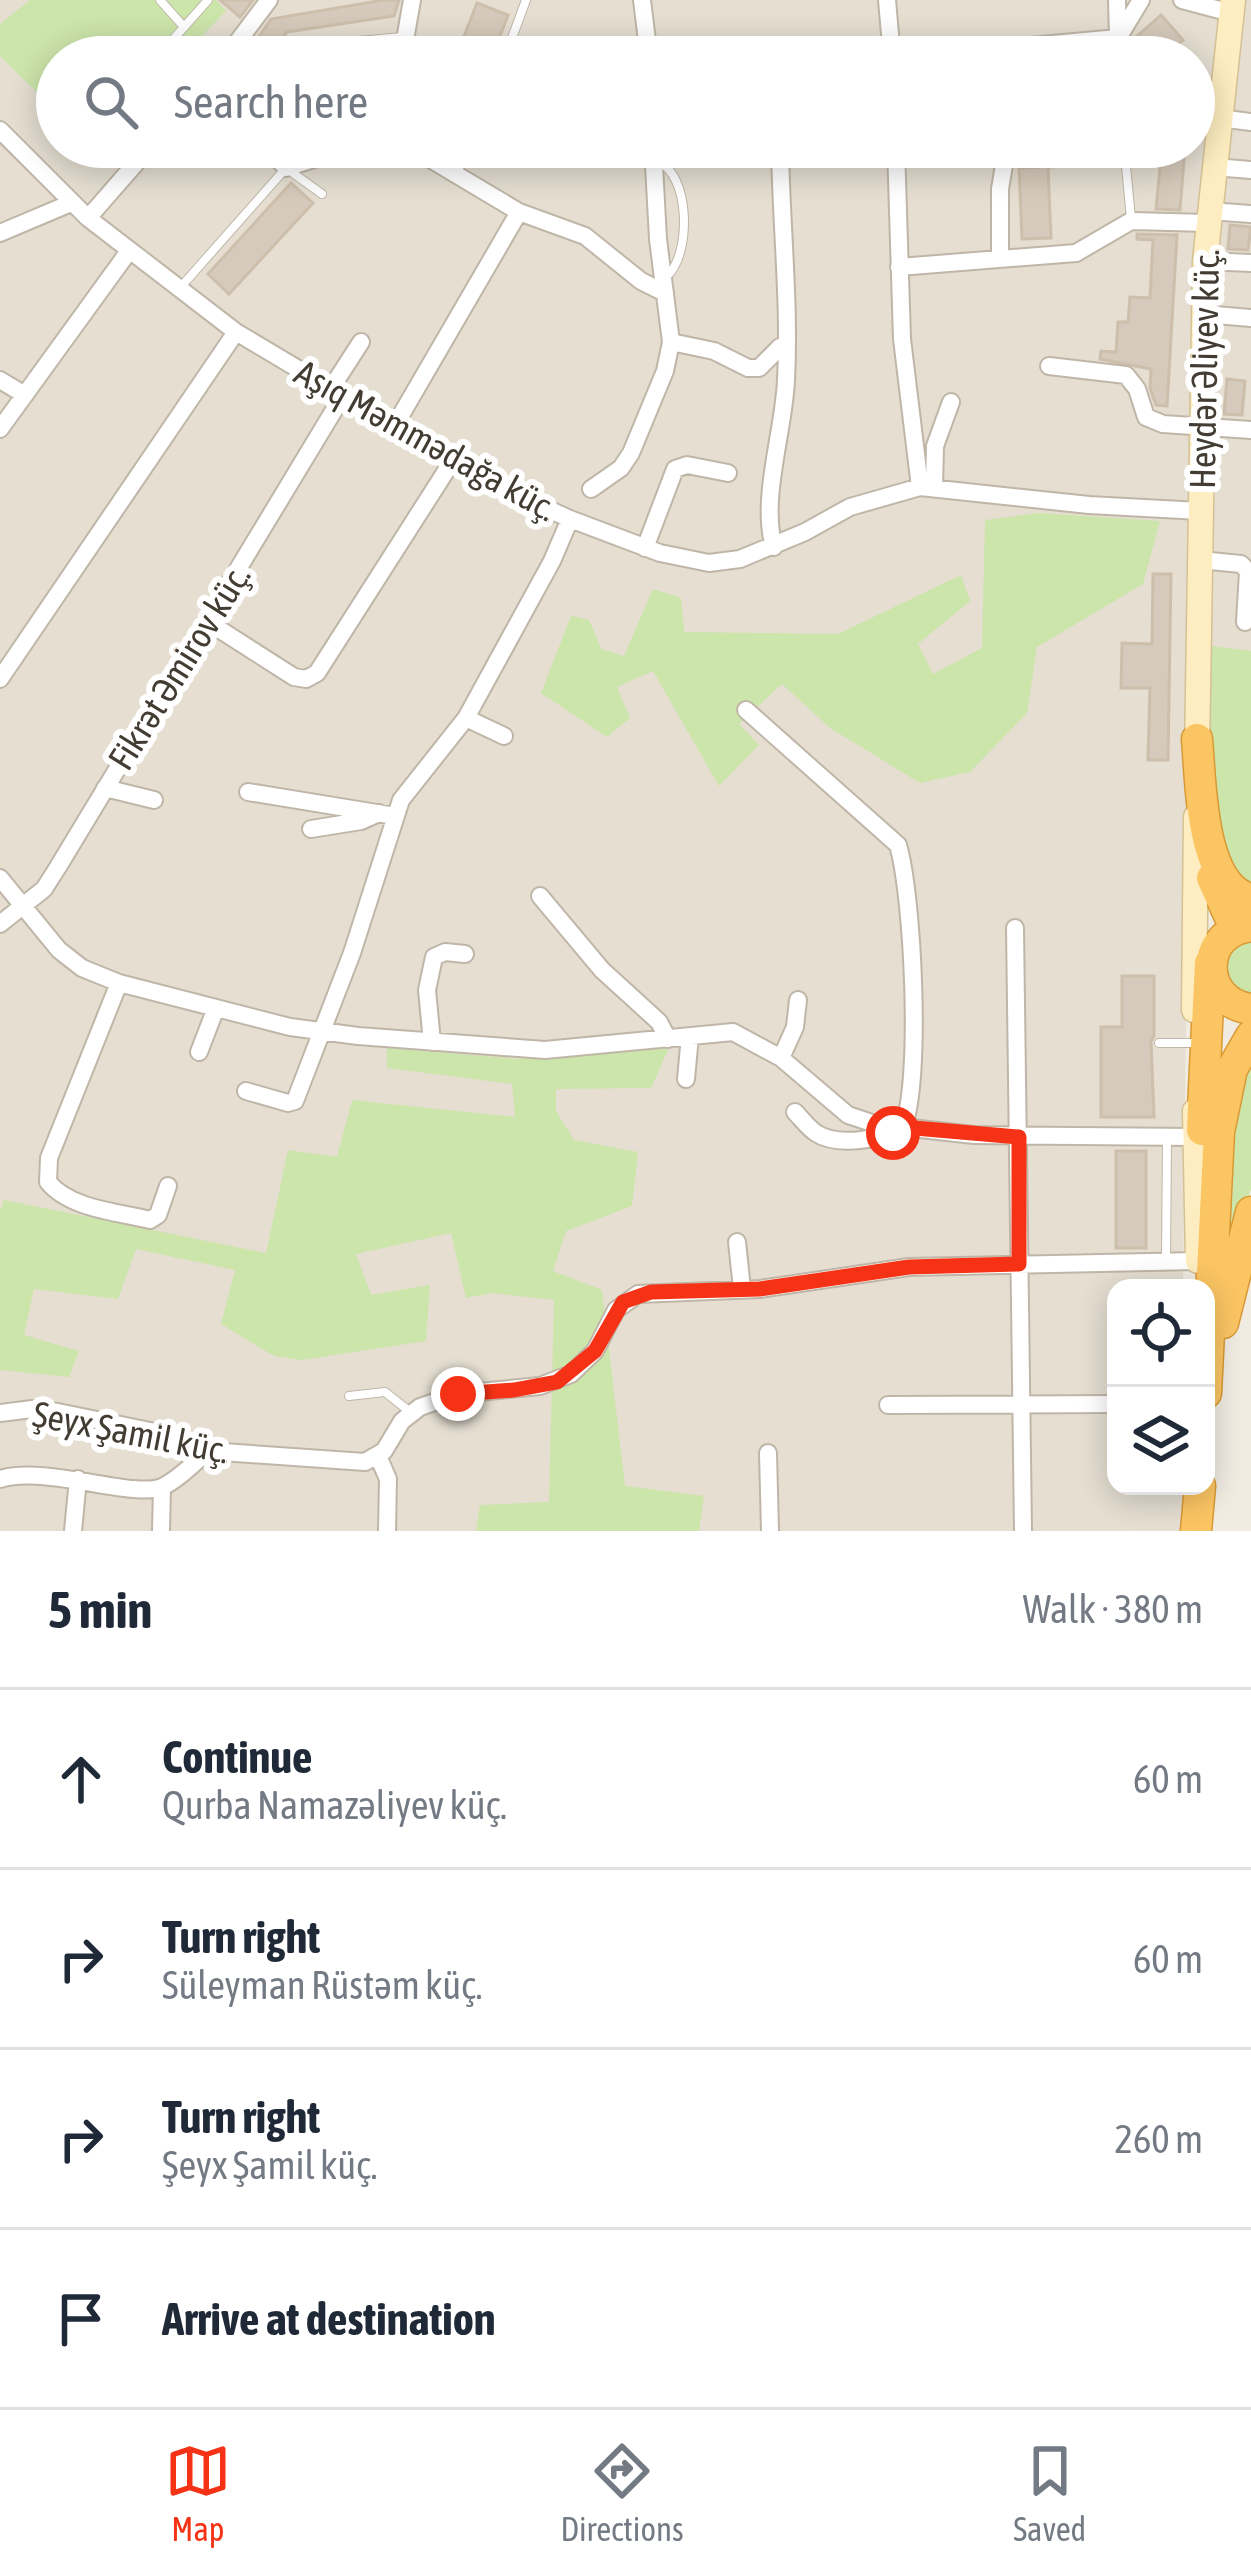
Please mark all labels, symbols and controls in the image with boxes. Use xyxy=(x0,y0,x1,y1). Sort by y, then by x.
search box xyxy=(36,36,1215,168)
icon: search xyxy=(78,69,144,135)
text: Search here xyxy=(174,76,368,128)
street label: Heydər Əliyev küç. xyxy=(1181,249,1227,489)
street label: Aşıq Məmmədağa küç. xyxy=(288,351,564,529)
street label: Fikrət Əmirov küç. xyxy=(99,557,259,777)
route start xyxy=(866,1106,920,1160)
map controls xyxy=(1107,1279,1215,1495)
button: locate xyxy=(1107,1279,1215,1387)
route end xyxy=(431,1367,485,1421)
button: layers xyxy=(1107,1387,1215,1495)
street label: Şeyx Şamil küç. xyxy=(29,1392,233,1472)
text: 5 min xyxy=(48,1580,152,1639)
text: Walk · 380 m xyxy=(1023,1587,1203,1631)
text: Continue xyxy=(162,1731,313,1783)
icon: ahead xyxy=(48,1746,114,1812)
text: 60 m xyxy=(1133,1757,1203,1801)
text: Qurba Namazəliyev küç. xyxy=(162,1783,507,1827)
text: Turn right xyxy=(162,1911,320,1963)
icon: right xyxy=(48,1926,114,1992)
text: 60 m xyxy=(1133,1937,1203,1981)
text: Süleyman Rüstəm küç. xyxy=(162,1963,482,2007)
text: Turn right xyxy=(162,2091,320,2143)
icon: right xyxy=(48,2106,114,2172)
text: 260 m xyxy=(1115,2117,1203,2161)
text: Şeyx Şamil küç. xyxy=(162,2143,377,2187)
icon: arrive xyxy=(48,2286,114,2352)
text: Arrive at destination xyxy=(162,2293,496,2345)
tab: Map xyxy=(165,2438,231,2548)
tab: Directions xyxy=(560,2438,684,2548)
tab: Saved xyxy=(1013,2438,1086,2548)

